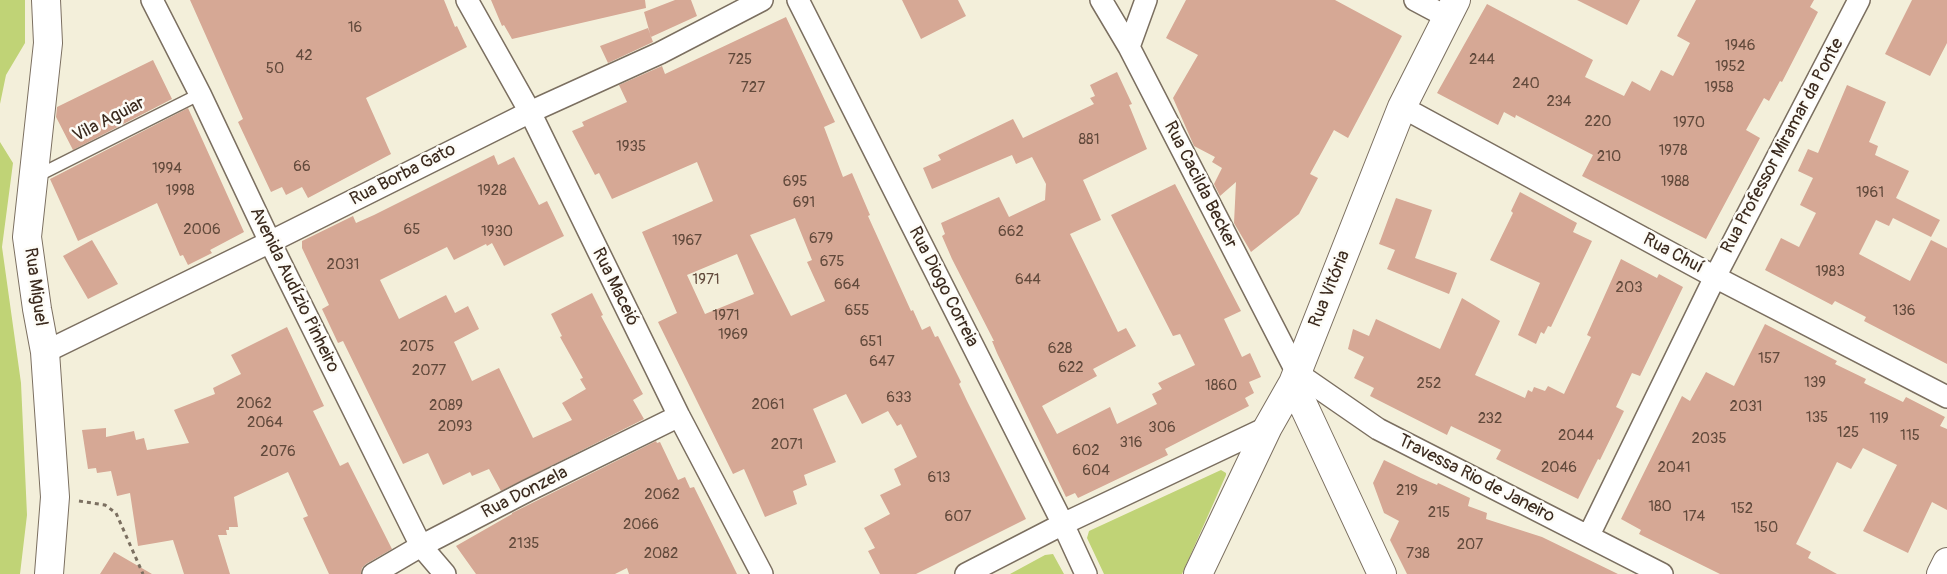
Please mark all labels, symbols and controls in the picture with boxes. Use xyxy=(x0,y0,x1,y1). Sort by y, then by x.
house number: 16 xyxy=(348,19,362,37)
street label: Rua Professor Miramar da Ponte xyxy=(1717,35,1849,257)
house number: 1946 xyxy=(1724,37,1756,55)
house number: 42 xyxy=(295,47,313,65)
house number: 725 xyxy=(728,51,752,69)
house number: 244 xyxy=(1469,51,1495,69)
house number: 1952 xyxy=(1715,58,1745,76)
house number: 50 xyxy=(266,60,284,78)
house number: 240 xyxy=(1512,75,1540,93)
house number: 727 xyxy=(741,79,765,97)
house number: 1958 xyxy=(1704,79,1734,97)
street label: Vila Aguiar xyxy=(69,93,149,147)
house number: 234 xyxy=(1546,93,1572,111)
house number: 220 xyxy=(1584,113,1612,131)
house number: 1970 xyxy=(1673,114,1705,132)
street label: Rua Cacilda Becker xyxy=(1159,118,1241,252)
house number: 881 xyxy=(1079,131,1099,149)
house number: 1935 xyxy=(616,138,646,156)
street label: Rua Borba Gato xyxy=(346,139,460,211)
house number: 1978 xyxy=(1658,142,1688,160)
house number: 210 xyxy=(1597,148,1621,166)
house number: 66 xyxy=(293,158,311,176)
house number: 1994 xyxy=(152,160,182,178)
house number: 695 xyxy=(783,173,807,191)
house number: 1988 xyxy=(1661,173,1689,191)
house number: 1998 xyxy=(166,182,194,200)
house number: 1928 xyxy=(477,182,507,200)
house number: 1961 xyxy=(1856,184,1884,202)
house number: 691 xyxy=(793,194,815,212)
street label: Avenida Audízio Pinheiro xyxy=(245,204,343,376)
house number: 2006 xyxy=(183,221,221,239)
house number: 65 xyxy=(404,221,420,239)
house number: 1930 xyxy=(481,223,513,241)
street label: Rua Diogo Correia xyxy=(903,223,983,351)
house number: 662 xyxy=(998,223,1024,241)
street label: Rua Chuí xyxy=(1639,229,1707,279)
house number: 679 xyxy=(809,230,833,248)
house number: 1967 xyxy=(672,232,702,250)
street label: Rua Maceió xyxy=(587,244,643,330)
street label: Rua Miguel xyxy=(19,246,51,328)
street label: Rua Vitória xyxy=(1305,247,1355,331)
house number: 675 xyxy=(820,253,844,271)
house number: 2031 xyxy=(327,256,359,274)
house number: 1983 xyxy=(1815,263,1845,281)
house number: 1971 xyxy=(692,271,720,289)
house number: 644 xyxy=(1015,271,1041,289)
house number: 664 xyxy=(834,276,860,294)
house number: 203 xyxy=(1616,279,1642,297)
house number: 655 xyxy=(845,302,869,320)
house number: 136 xyxy=(1893,302,1915,320)
house number: 1971 xyxy=(712,307,740,325)
house number: 1969 xyxy=(718,326,748,344)
house number: 651 xyxy=(860,333,882,351)
house number: 2075 xyxy=(400,338,434,356)
house number: 628 xyxy=(1048,340,1072,358)
house number: 157 xyxy=(1758,350,1780,368)
house number: 647 xyxy=(869,353,895,371)
house number: 622 xyxy=(1058,359,1084,377)
house number: 2077 xyxy=(412,362,446,380)
house number: 139 xyxy=(1804,374,1826,392)
house number: 252 xyxy=(1417,375,1441,393)
house number: 1860 xyxy=(1205,377,1237,395)
house number: 633 xyxy=(886,389,912,407)
house number: 2062 xyxy=(236,395,272,413)
house number: 2061 xyxy=(751,396,785,414)
house number: 2089 xyxy=(429,397,463,415)
house number: 2031 xyxy=(1730,398,1762,416)
house number: 135 xyxy=(1806,409,1828,427)
house number: 232 xyxy=(1478,410,1502,428)
house number: 119 xyxy=(1869,410,1889,428)
house number: 2064 xyxy=(247,414,283,432)
house number: 2093 xyxy=(438,418,472,436)
house number: 306 xyxy=(1148,419,1176,437)
house number: 125 xyxy=(1837,424,1859,442)
house number: 2044 xyxy=(1558,427,1594,445)
house number: 115 xyxy=(1900,427,1920,445)
street label: Travessa Rio de Janeiro xyxy=(1394,430,1558,528)
house number: 2035 xyxy=(1691,430,1727,448)
house number: 316 xyxy=(1120,434,1142,452)
house number: 2071 xyxy=(771,436,803,454)
house number: 602 xyxy=(1072,442,1100,460)
house number: 2076 xyxy=(260,443,296,461)
house number: 2046 xyxy=(1541,459,1577,477)
house number: 2041 xyxy=(1657,459,1691,477)
street label: Rua Donzela xyxy=(478,462,572,524)
house number: 604 xyxy=(1082,462,1110,480)
house number: 613 xyxy=(928,469,950,487)
house number: 219 xyxy=(1396,482,1418,500)
house number: 2062 xyxy=(644,486,680,504)
house number: 180 xyxy=(1648,498,1672,516)
house number: 152 xyxy=(1731,500,1753,518)
house number: 215 xyxy=(1428,504,1450,522)
house number: 607 xyxy=(945,508,971,526)
house number: 174 xyxy=(1683,508,1705,526)
house number: 2066 xyxy=(623,516,659,534)
house number: 150 xyxy=(1754,519,1778,537)
house number: 2135 xyxy=(509,535,539,553)
house number: 207 xyxy=(1457,536,1483,554)
house number: 2082 xyxy=(644,545,678,563)
house number: 738 xyxy=(1406,545,1430,563)

